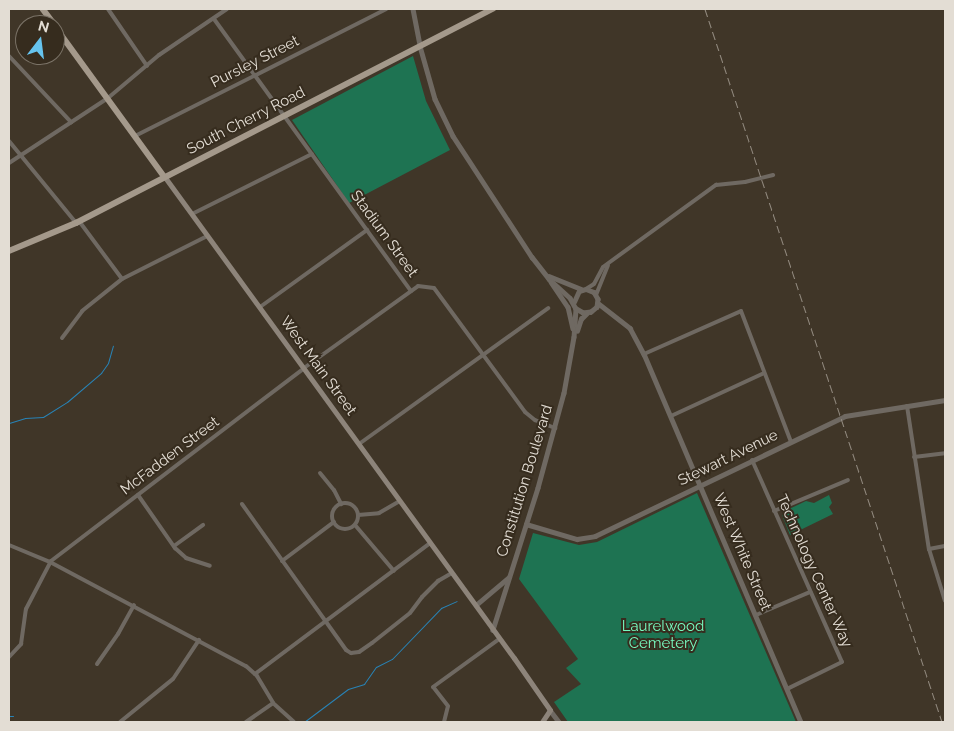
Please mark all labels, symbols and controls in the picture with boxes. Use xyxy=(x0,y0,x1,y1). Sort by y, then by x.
north arrow xyxy=(15,15,65,65)
text: N xyxy=(36,17,51,36)
street label: Pursley Street xyxy=(208,32,302,92)
street label: South Cherry Road xyxy=(184,83,308,159)
street label: Stadium Street xyxy=(346,187,422,281)
street label: West Main Street xyxy=(276,313,360,419)
street label: Constitution Boulevard xyxy=(493,403,557,559)
street label: McFadden Street xyxy=(117,413,223,499)
street label: Stewart Avenue xyxy=(675,426,781,490)
street label: West White Street xyxy=(709,490,775,614)
street label: Technology Center Way xyxy=(772,491,856,651)
park label: Laurelwood Cemetery xyxy=(622,617,704,652)

